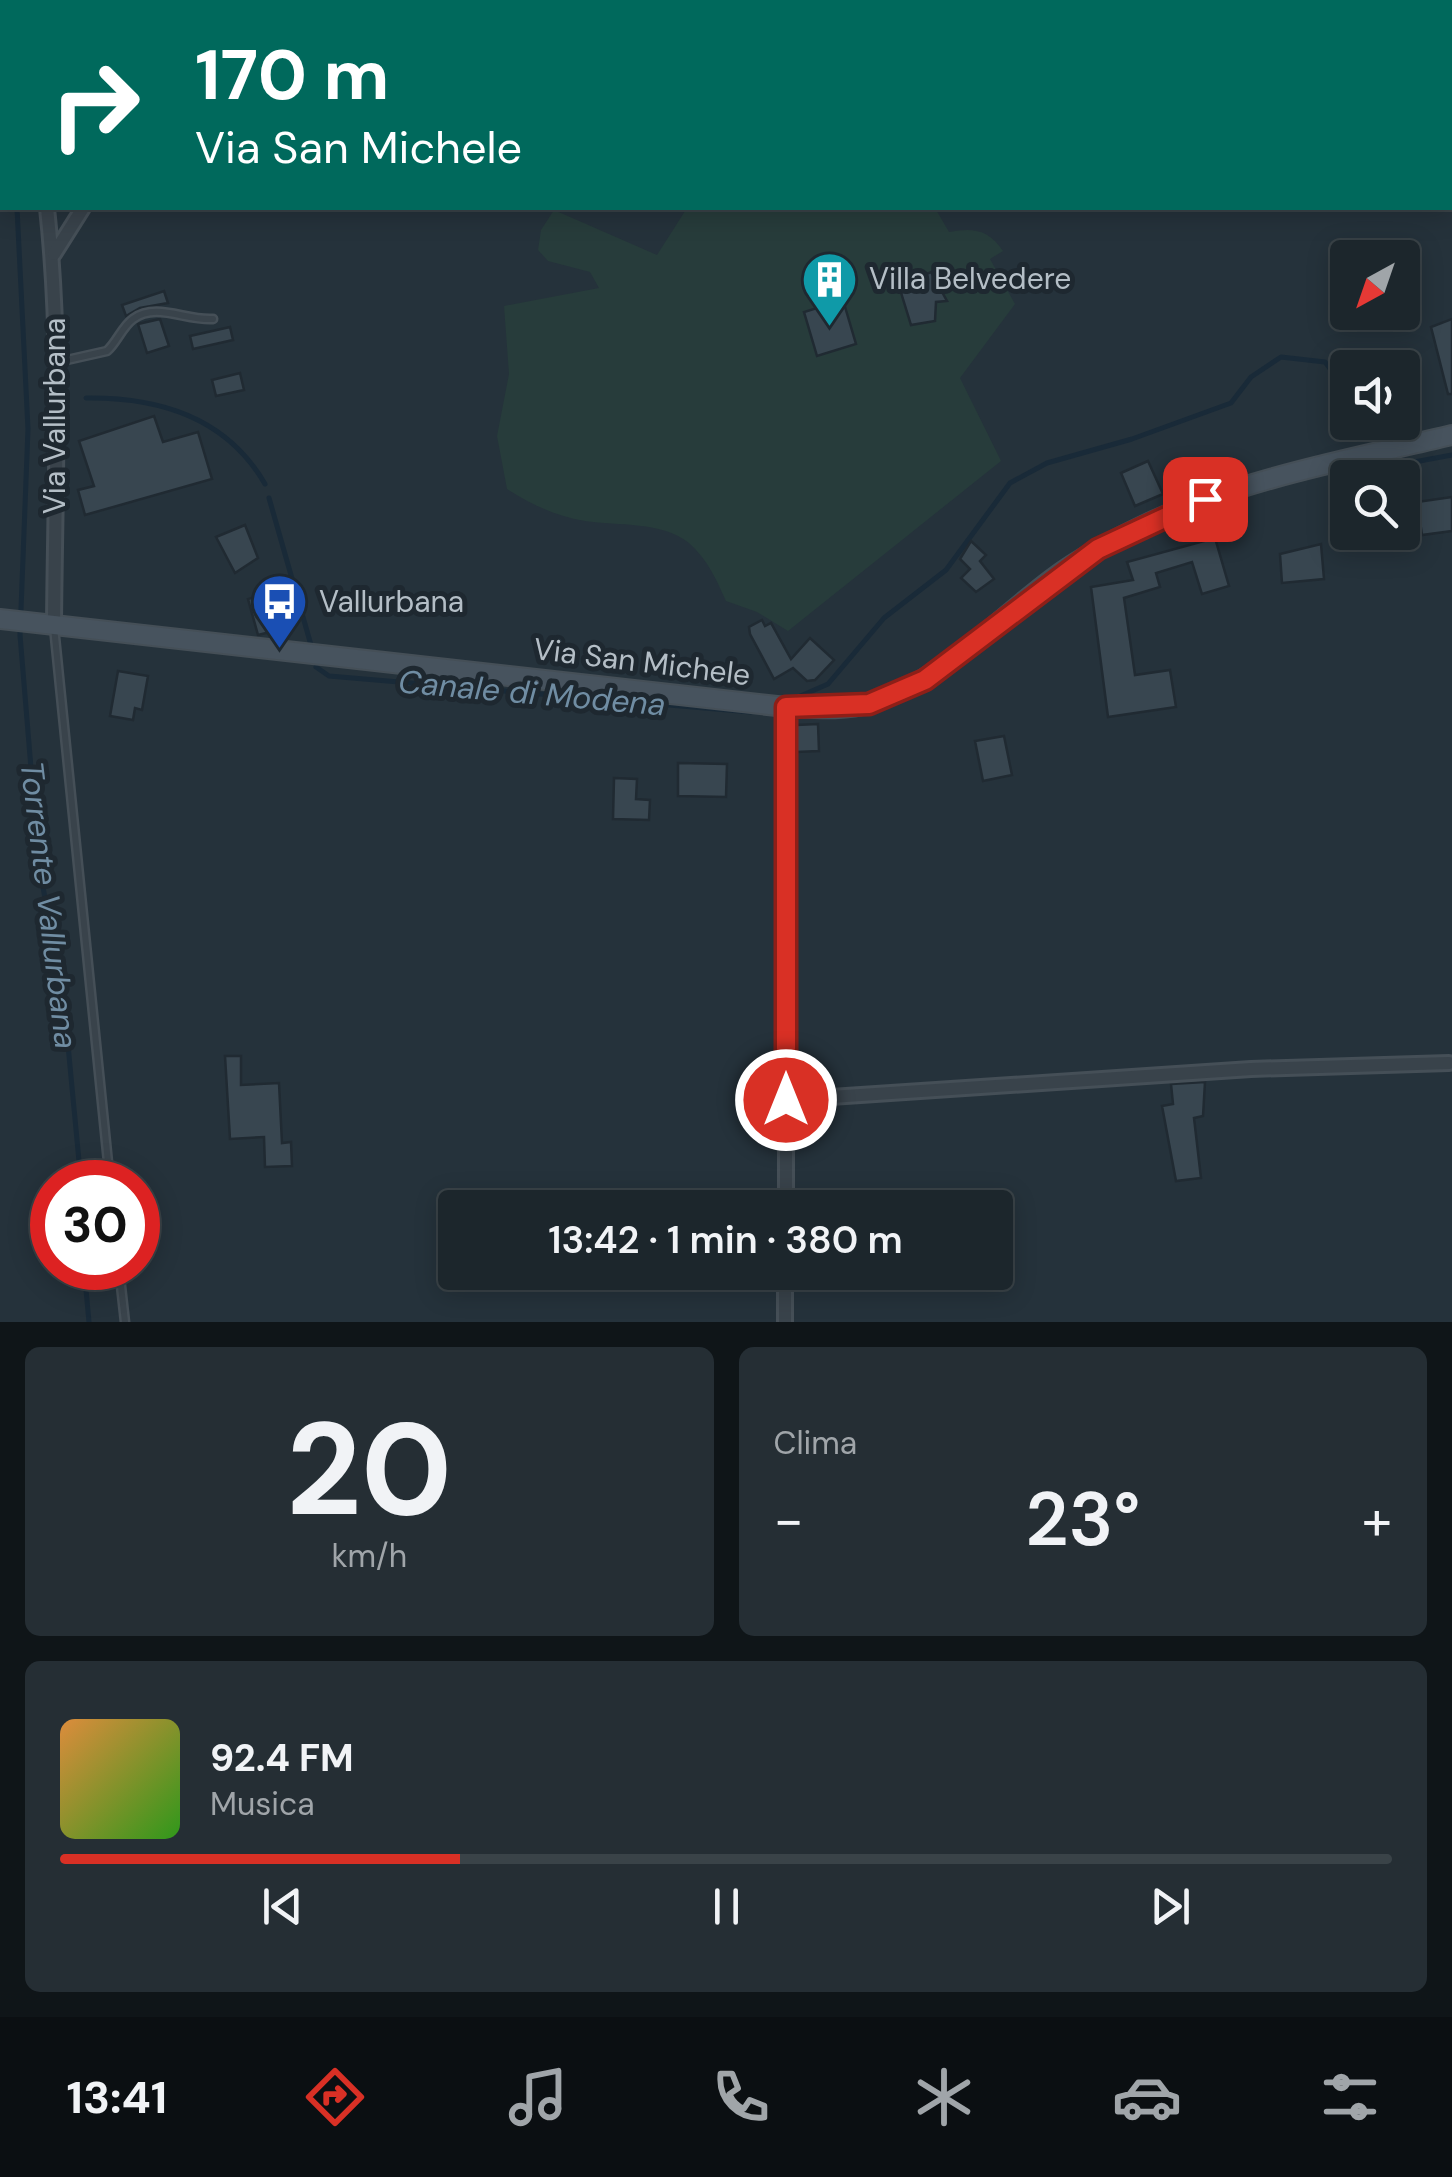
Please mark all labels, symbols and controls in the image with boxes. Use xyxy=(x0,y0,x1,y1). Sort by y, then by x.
text: 170 m xyxy=(195,30,389,121)
icon: right xyxy=(30,40,160,170)
text: Via San Michele xyxy=(195,118,522,177)
north arrow xyxy=(1330,240,1420,330)
map controls xyxy=(1330,240,1420,550)
building icon: Villa Belvedere xyxy=(800,249,860,328)
place label: Villa Belvedere xyxy=(869,259,1071,298)
street label: Via Vallurbana xyxy=(35,318,74,514)
button: sound xyxy=(1330,350,1420,440)
pin xyxy=(1163,457,1248,542)
button: search xyxy=(1330,460,1420,550)
icon: arrive xyxy=(1178,472,1233,527)
bus stop icon: Vallurbana xyxy=(250,572,310,651)
place label: Vallurbana xyxy=(319,582,464,621)
street label: Via San Michele xyxy=(531,629,753,694)
water label: Canale di Modena xyxy=(397,660,667,726)
water label: Torrente Vallurbana xyxy=(11,759,87,1051)
position arrow xyxy=(734,1048,838,1152)
speed limit sign: 30 xyxy=(30,1160,160,1290)
text: 13:42 · 1 min · 380 m xyxy=(548,1215,903,1265)
text: 20 xyxy=(286,1385,452,1554)
text: Clima xyxy=(774,1422,857,1464)
text: 23° xyxy=(1025,1471,1140,1568)
text: − xyxy=(774,1484,804,1556)
text: + xyxy=(1362,1484,1392,1556)
text: km/h xyxy=(331,1535,407,1577)
text: 92.4 FM xyxy=(210,1733,354,1783)
text: Musica xyxy=(210,1783,315,1825)
icon: previous xyxy=(255,1879,310,1934)
icon: pause xyxy=(699,1879,754,1934)
icon: next xyxy=(1143,1879,1198,1934)
icon: directions xyxy=(300,2062,370,2132)
icon: music xyxy=(503,2062,573,2132)
icon: phone xyxy=(706,2062,776,2132)
icon: climate xyxy=(909,2062,979,2132)
icon: car xyxy=(1112,2062,1182,2132)
icon: filters xyxy=(1315,2062,1385,2132)
text: 13:41 xyxy=(67,2068,167,2127)

